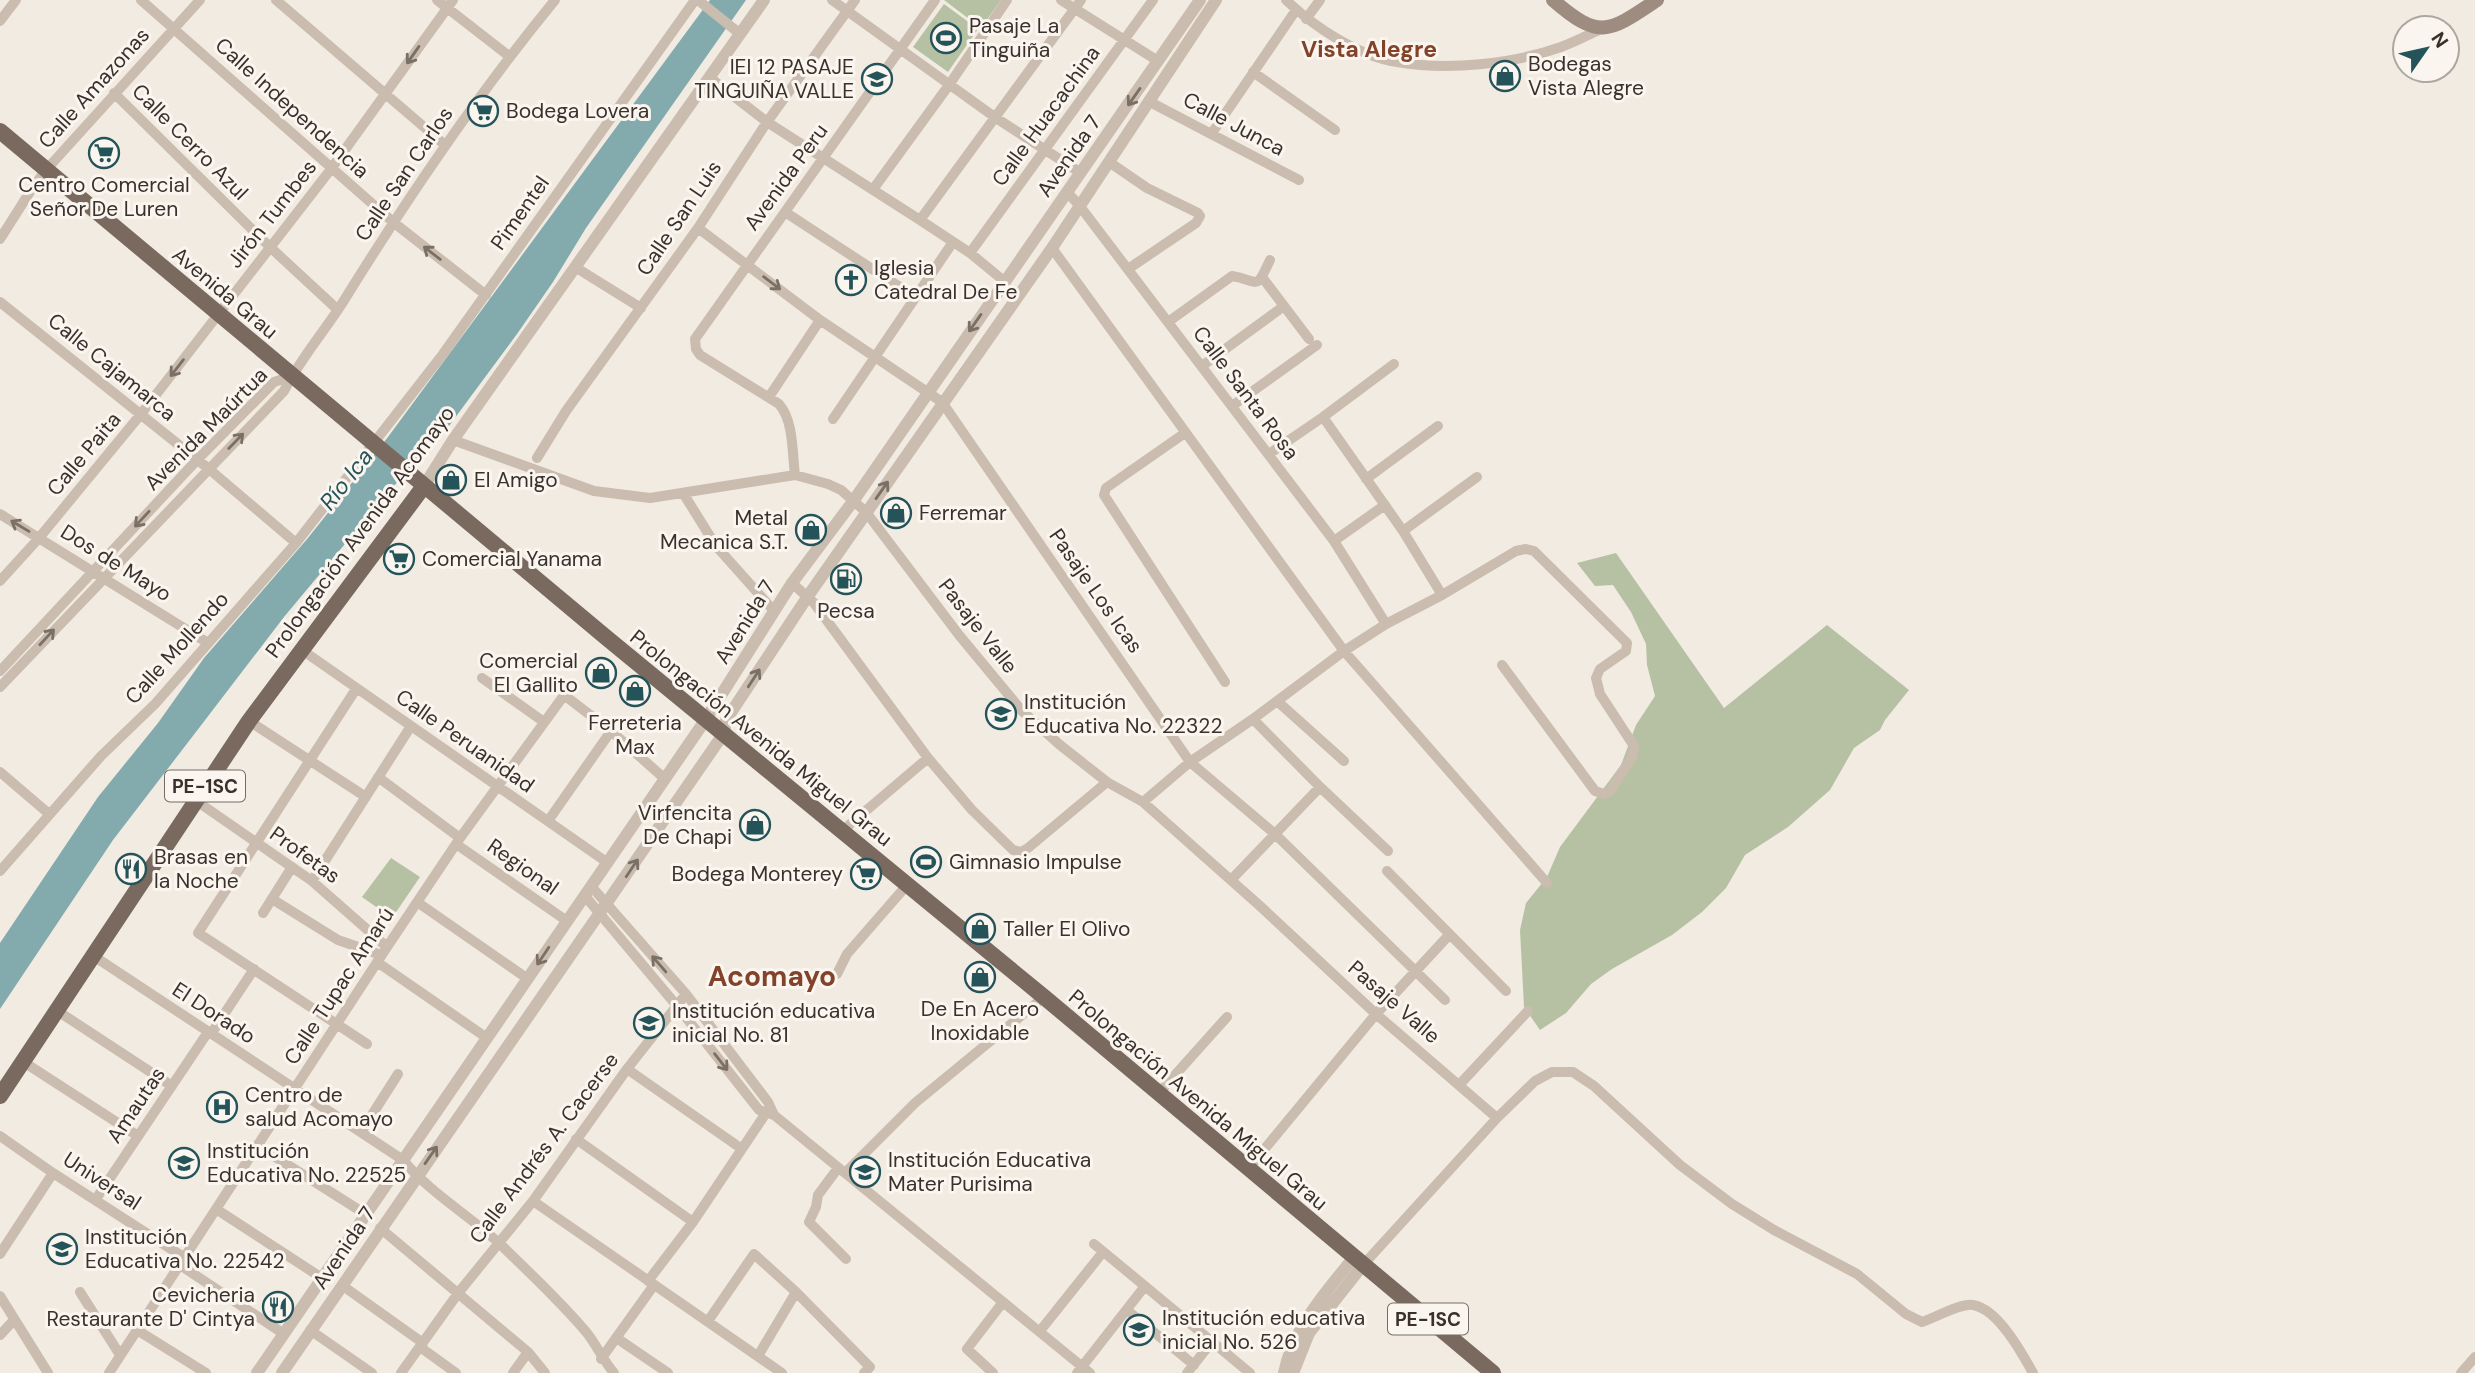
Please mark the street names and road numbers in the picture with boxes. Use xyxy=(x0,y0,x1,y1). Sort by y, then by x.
street label: Calle Amazonas xyxy=(32,22,156,154)
street label: Calle Independencia xyxy=(209,31,375,185)
street label: Calle Huacachina xyxy=(986,40,1106,192)
street label: Calle Cerro Azul xyxy=(126,78,254,206)
street label: Calle Junca xyxy=(1178,85,1290,163)
street label: Calle San Carlos xyxy=(349,101,459,247)
street label: Avenida 7 xyxy=(1031,110,1107,202)
street label: Avenida Peru xyxy=(738,118,834,236)
street label: Jirón Tumbes xyxy=(221,154,323,274)
street label: Calle San Luis xyxy=(630,155,728,281)
street label: Pimentel xyxy=(484,170,556,256)
street label: Avenida Grau xyxy=(166,241,284,345)
street label: Calle Cajamarca xyxy=(42,307,182,427)
street label: Calle Santa Rosa xyxy=(1187,320,1305,466)
street label: Avenida Maúrtua xyxy=(138,361,274,497)
street label: Prolongación Avenida Acomayo xyxy=(259,400,461,664)
street label: Calle Paita xyxy=(41,406,127,502)
street label: Dos de Mayo xyxy=(55,518,177,608)
street label: Pasaje Los Icas xyxy=(1043,523,1149,659)
street label: Pasaje Valle xyxy=(932,573,1024,679)
street label: Avenida 7 xyxy=(708,575,782,669)
street label: Calle Mollendo xyxy=(119,586,235,710)
street label: Prolongación Avenida Miguel Grau xyxy=(624,623,898,853)
street label: Calle Peruanidad xyxy=(390,683,540,799)
road number: PE-1SC xyxy=(165,771,245,802)
street label: Profetas xyxy=(264,820,346,890)
street label: Regional xyxy=(482,832,564,902)
street label: Calle Tupac Amarú xyxy=(278,902,400,1070)
street label: Pasaje Valle xyxy=(1342,954,1446,1050)
street label: El Dorado xyxy=(167,976,261,1050)
street label: Prolongación Avenida Miguel Grau xyxy=(1063,983,1333,1217)
street label: Calle Andrés A. Cacerse xyxy=(463,1047,625,1249)
street label: Amautas xyxy=(100,1061,172,1149)
street label: Universal xyxy=(58,1145,146,1217)
street label: Avenida 7 xyxy=(306,1201,382,1295)
road number: PE-1SC xyxy=(1388,1303,1468,1334)

